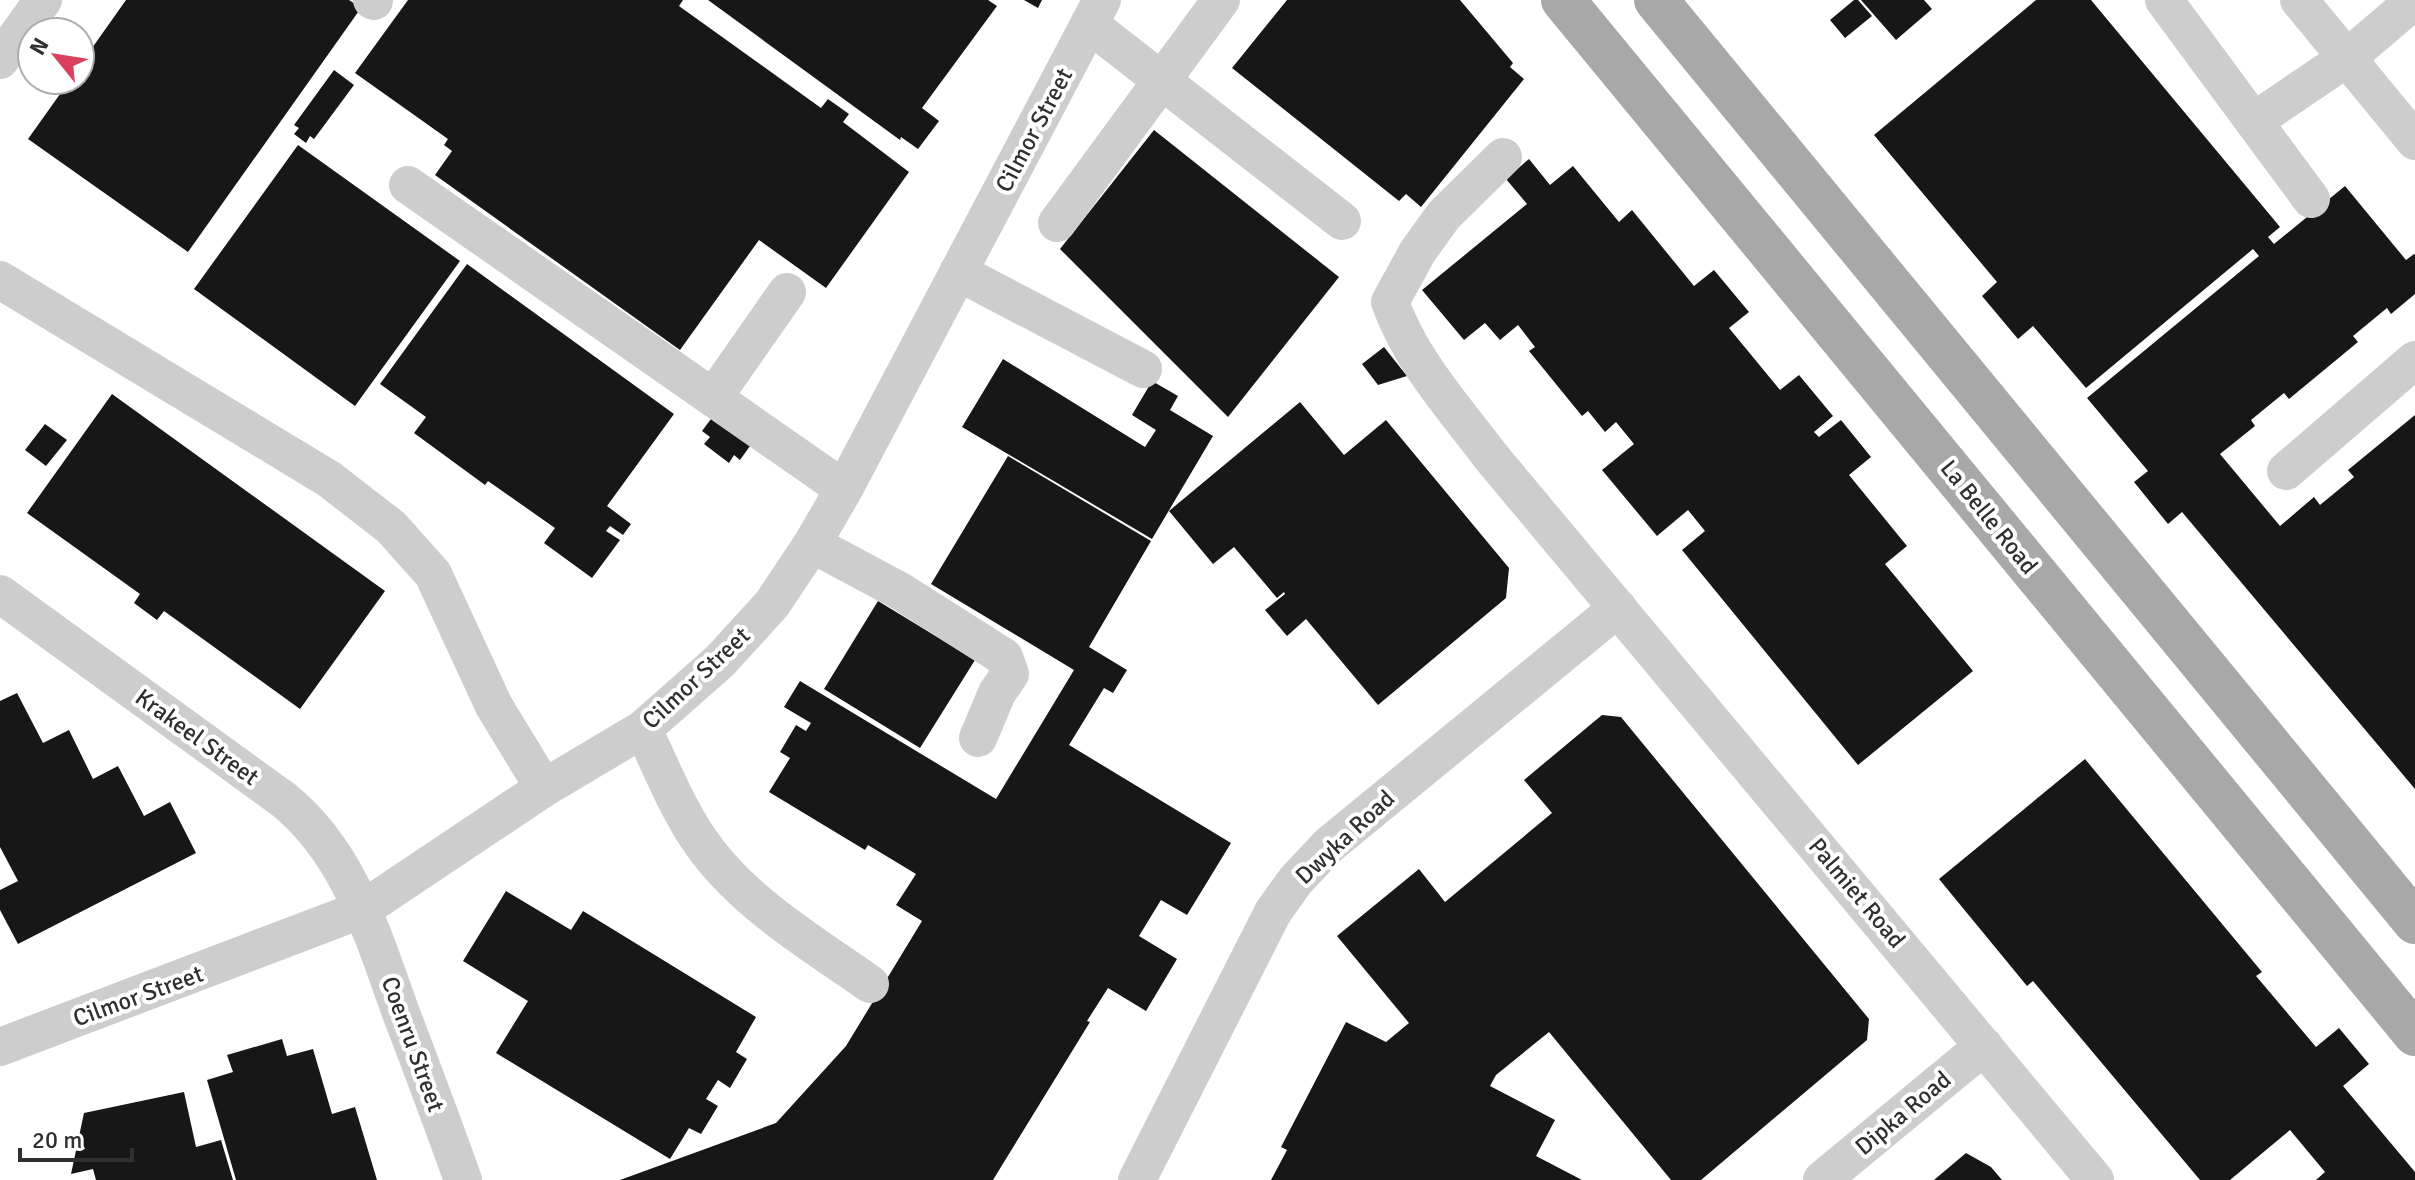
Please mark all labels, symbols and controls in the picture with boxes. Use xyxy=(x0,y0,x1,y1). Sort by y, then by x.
north arrow xyxy=(16,16,96,96)
text: N xyxy=(24,33,55,60)
street label: Cilmor Street xyxy=(989,63,1079,197)
street label: La Belle Road xyxy=(1934,454,2044,580)
street label: Cilmor Street xyxy=(636,621,756,735)
street label: Krakeel Street xyxy=(129,682,265,792)
street label: Dwyka Road xyxy=(1289,783,1401,891)
street label: Palmiet Road xyxy=(1802,832,1912,954)
street label: Cilmor Street xyxy=(69,959,207,1033)
street label: Coenru Street xyxy=(375,972,451,1116)
street label: Dipka Road xyxy=(1849,1064,1957,1162)
scale bar xyxy=(20,1112,132,1162)
text: 20 m xyxy=(32,1125,82,1155)

